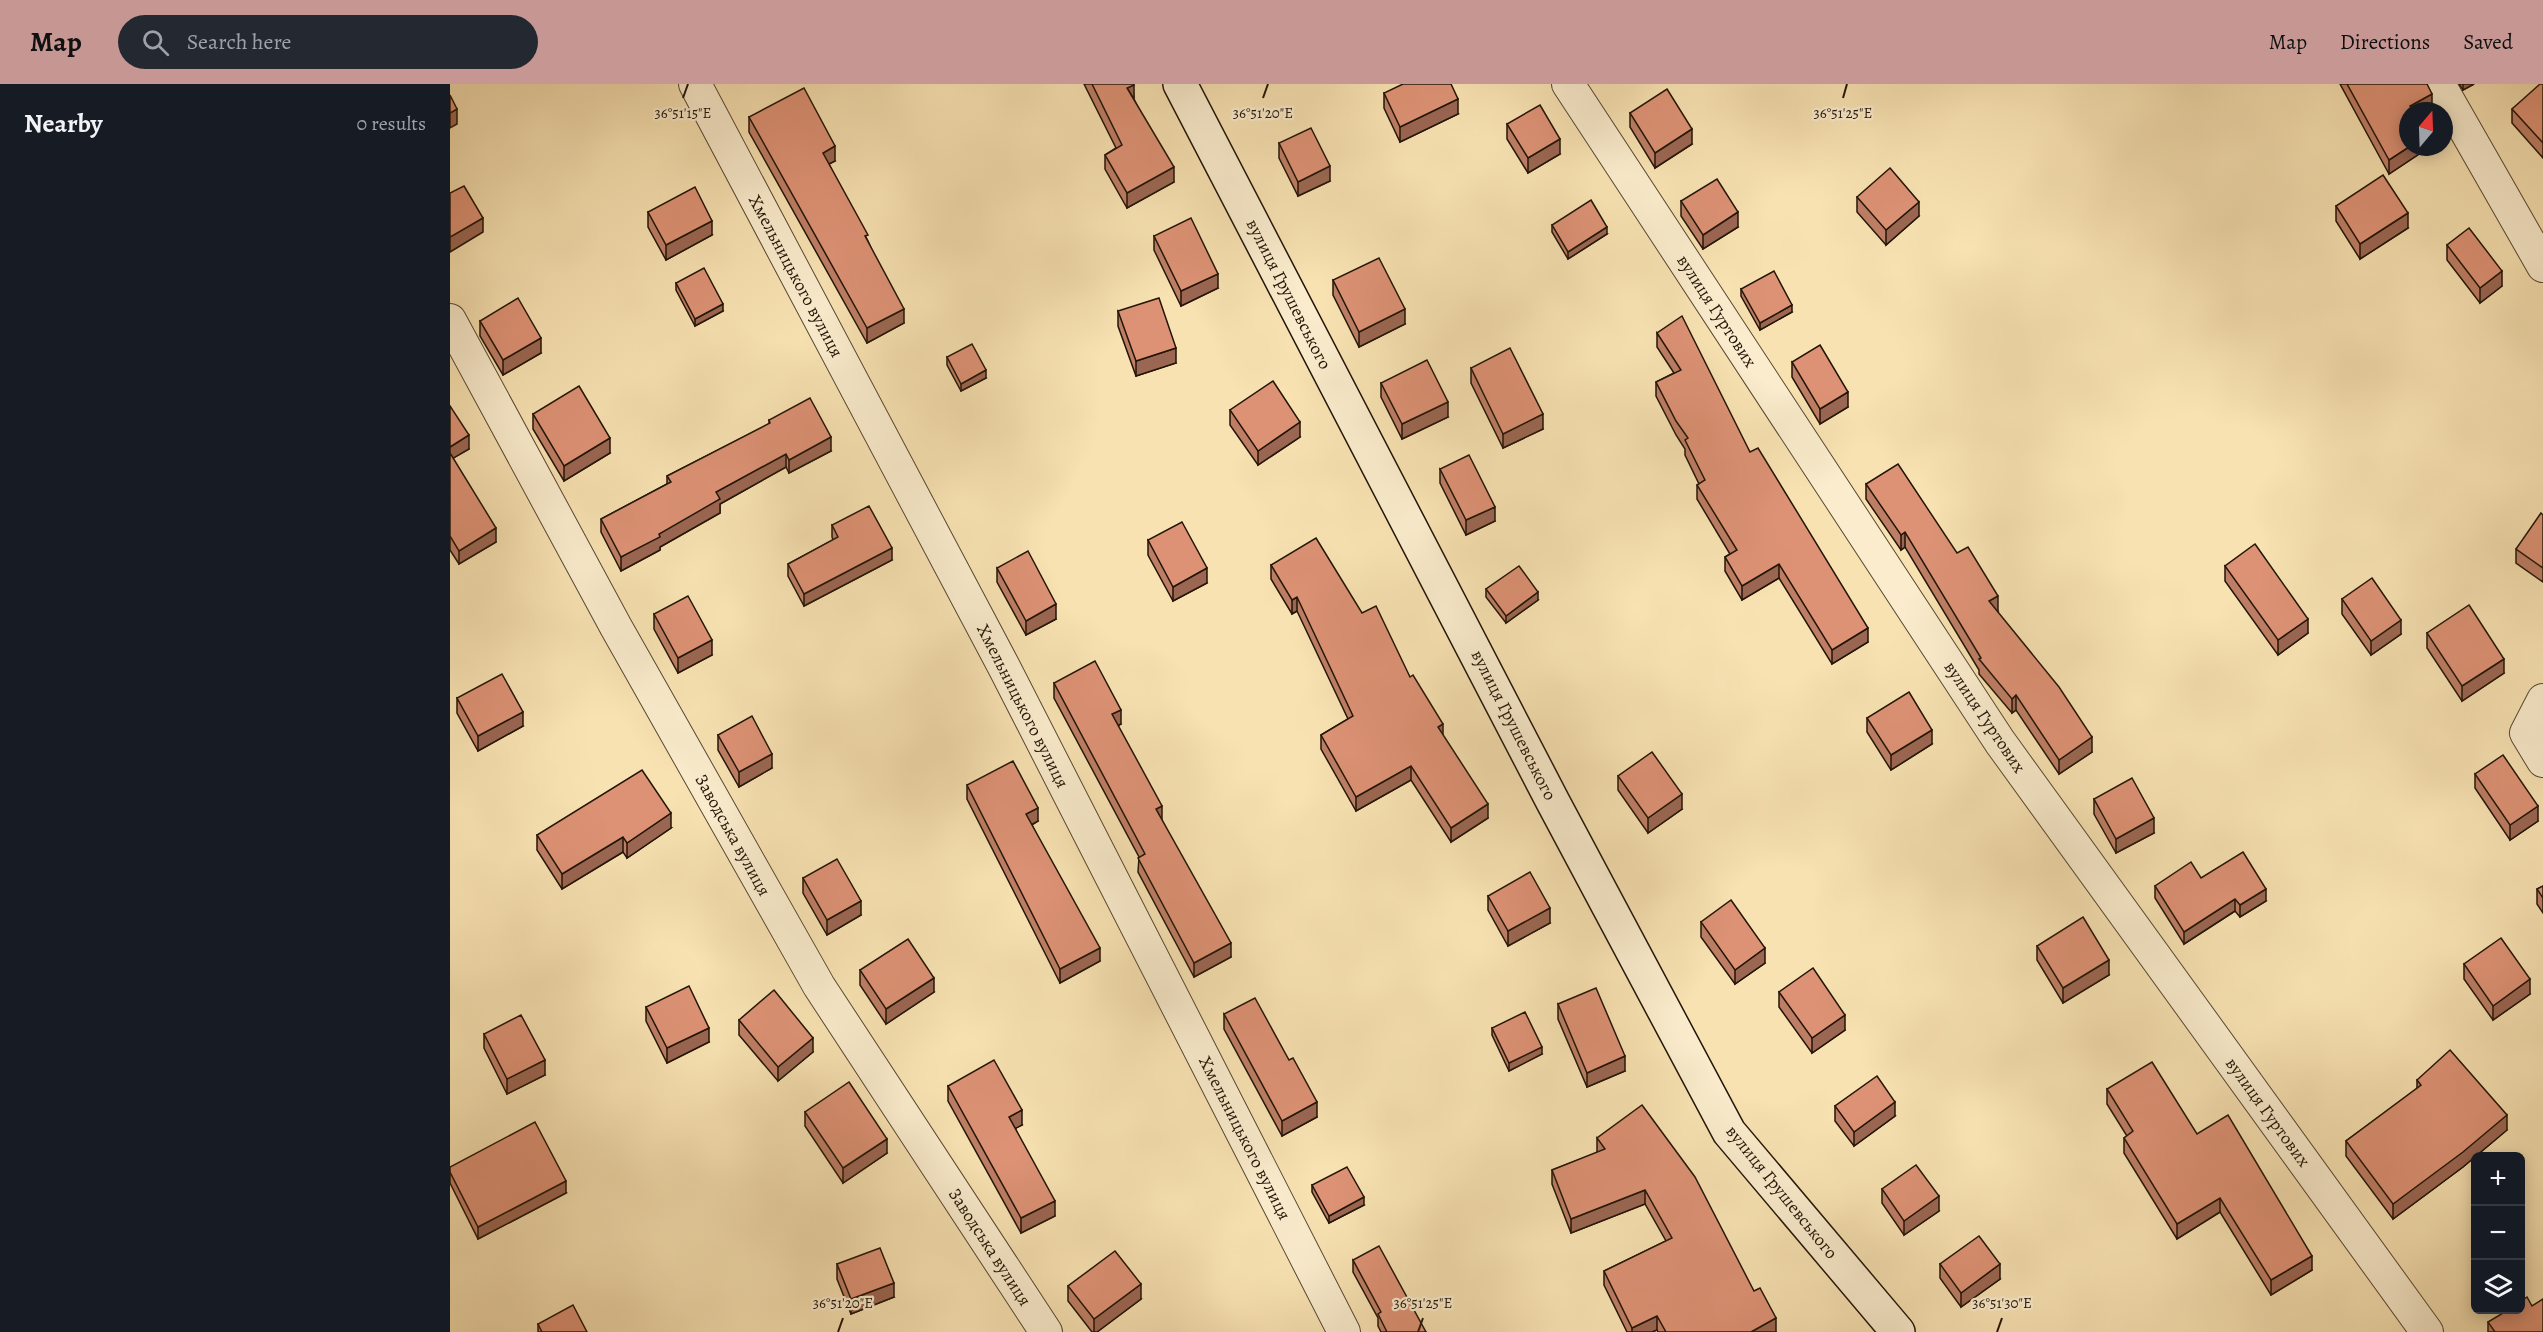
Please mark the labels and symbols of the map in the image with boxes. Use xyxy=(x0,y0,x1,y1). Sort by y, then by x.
north arrow xyxy=(2399,102,2453,156)
text: 36°51'15"E xyxy=(655,103,711,123)
text: 36°51'20"E xyxy=(1233,103,1293,123)
text: 36°51'25"E xyxy=(1814,103,1872,123)
street label: Хмельницького вулиця xyxy=(743,190,849,362)
street label: вулиця Грушевського xyxy=(1241,215,1337,373)
street label: вулиця Гуртових xyxy=(1672,250,1763,372)
street label: Хмельницького вулиця xyxy=(971,620,1075,792)
street label: вулиця Грушевського xyxy=(1466,646,1562,804)
street label: вулиця Гуртових xyxy=(1939,656,2031,778)
street label: Заводська вулиця xyxy=(690,770,776,900)
street label: Хмельницького вулиця xyxy=(1193,1052,1297,1224)
street label: вулиця Гуртових xyxy=(2220,1052,2316,1172)
street label: вулиця Грушевського xyxy=(1720,1120,1844,1264)
street label: Заводська вулиця xyxy=(943,1184,1037,1310)
text: 36°51'20"E xyxy=(813,1293,873,1313)
text: 36°51'25"E xyxy=(1394,1293,1452,1313)
text: 36°51'30"E xyxy=(1972,1293,2032,1313)

